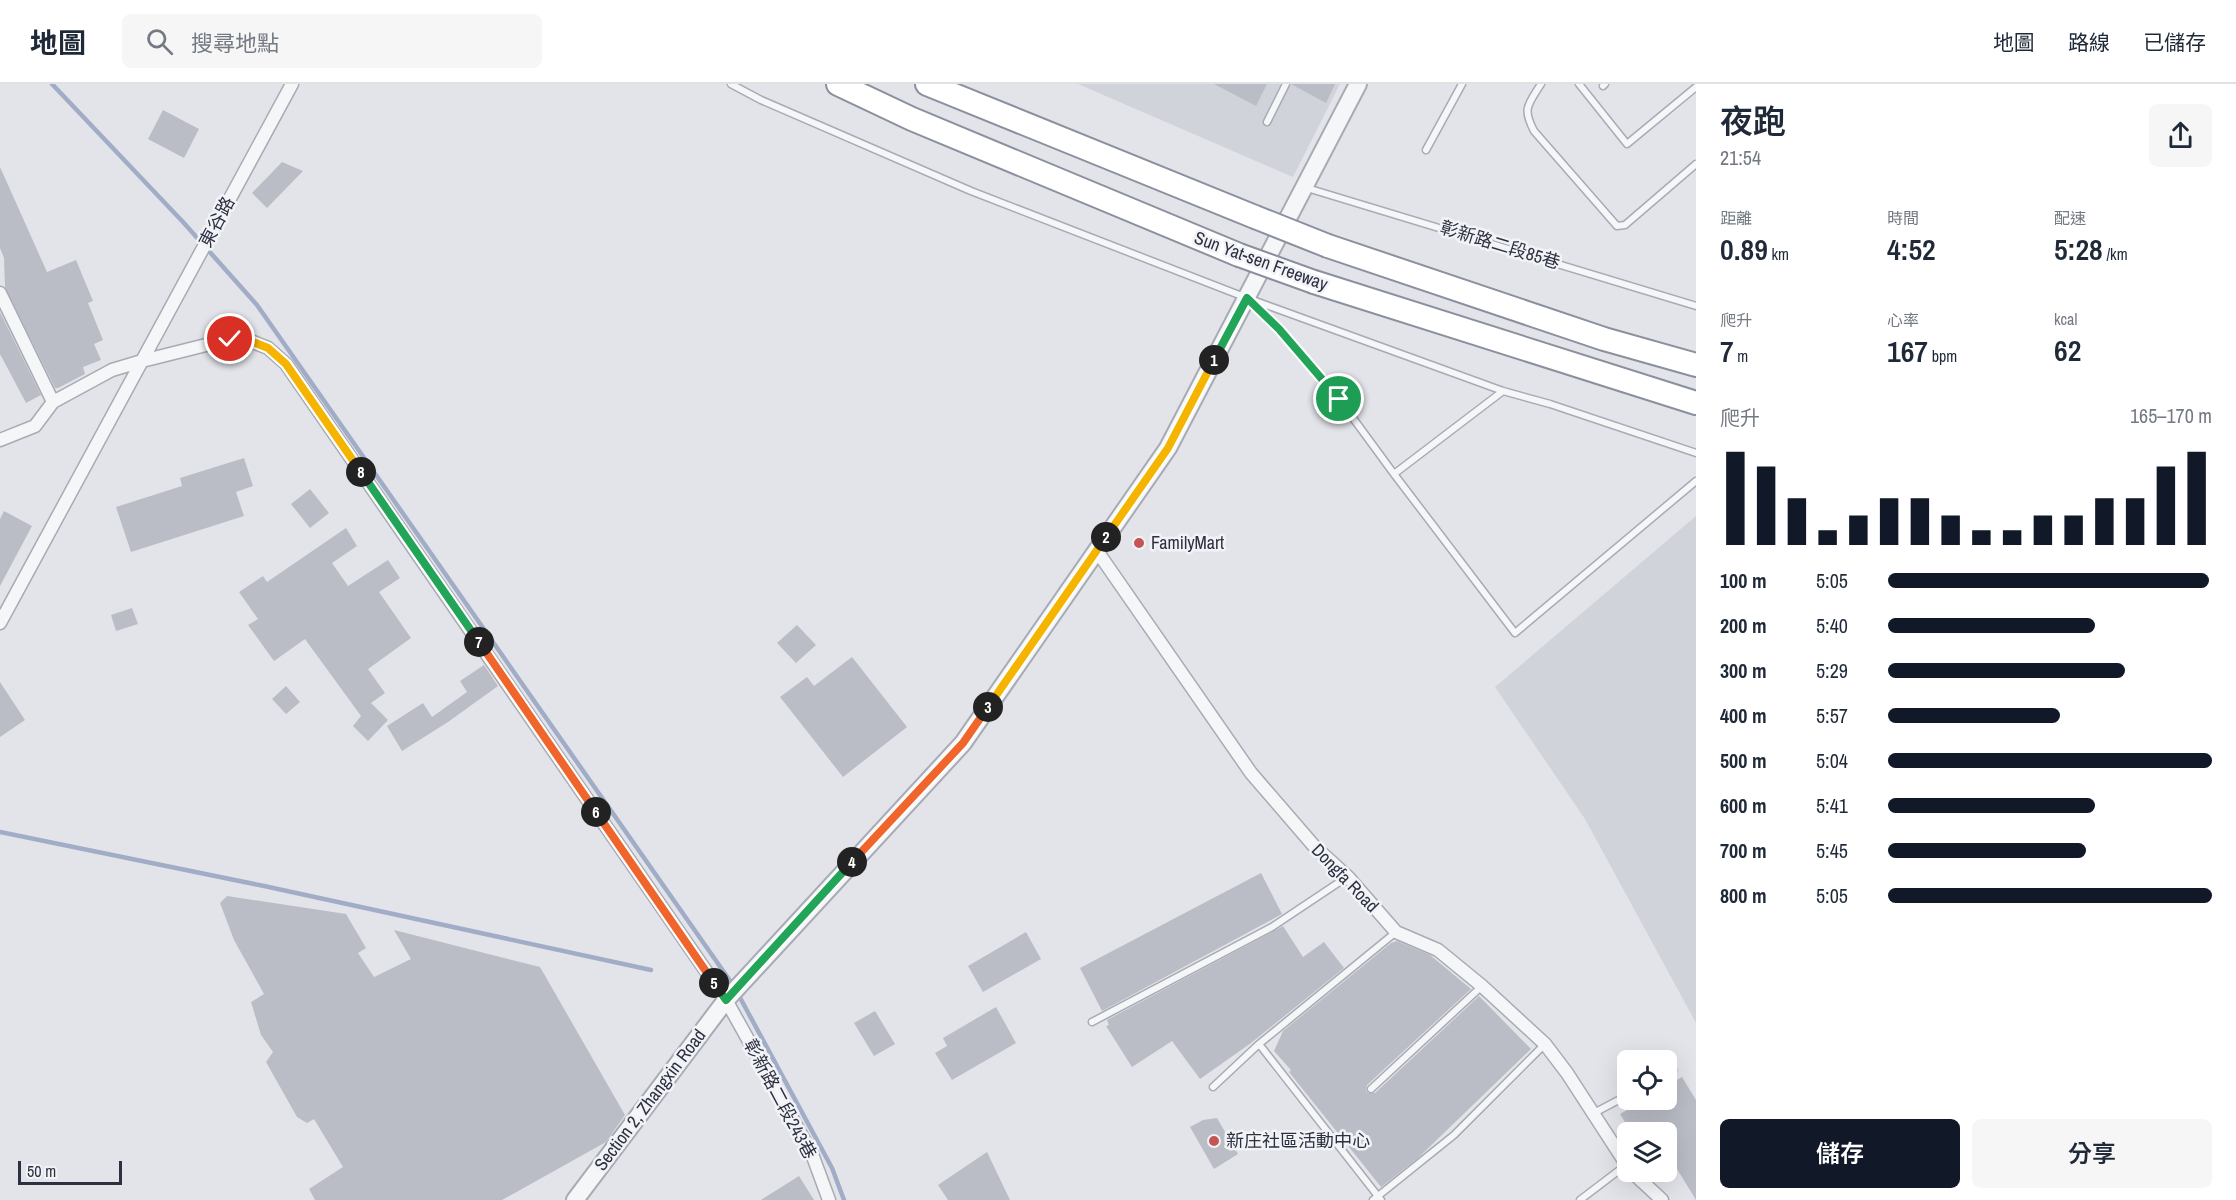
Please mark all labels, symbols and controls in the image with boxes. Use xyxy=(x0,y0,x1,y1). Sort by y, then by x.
search box xyxy=(122,14,542,68)
text: 地圖 xyxy=(30,24,86,62)
icon: search xyxy=(143,25,176,58)
text: 搜尋地點 xyxy=(191,28,279,58)
text: 地圖 xyxy=(1993,28,2035,57)
text: 路線 xyxy=(2068,28,2110,57)
text: 已儲存 xyxy=(2143,28,2206,57)
text: 夜跑 xyxy=(1720,99,1786,143)
button: share xyxy=(2149,104,2212,167)
text: 21:54 xyxy=(1720,144,1761,171)
street label: 東谷路 xyxy=(193,192,240,251)
text: 距離 xyxy=(1720,207,1752,229)
text: 時間 xyxy=(1887,207,1919,229)
text: 配速 xyxy=(2054,207,2086,229)
street label: 彰新路二段85巷 xyxy=(1437,214,1563,275)
street label: Sun Yat-sen Freeway xyxy=(1191,225,1332,297)
text: 0.89 xyxy=(1720,229,1768,269)
text: 4:52 xyxy=(1887,229,1936,269)
text: 5:28 xyxy=(2054,229,2103,269)
text: km xyxy=(1768,243,1789,265)
text: /km xyxy=(2103,243,2128,265)
text: kcal xyxy=(2054,308,2077,330)
text: 爬升 xyxy=(1720,309,1752,331)
text: 心率 xyxy=(1887,309,1919,331)
pin xyxy=(204,313,255,364)
icon: check xyxy=(213,322,246,355)
text: 62 xyxy=(2054,330,2081,370)
text: 7 xyxy=(1720,331,1734,371)
text: 167 xyxy=(1887,331,1928,371)
pin: 1 xyxy=(1199,345,1229,375)
text: m xyxy=(1734,345,1748,367)
text: bpm xyxy=(1928,345,1957,367)
text: 1 xyxy=(1210,349,1218,371)
pin xyxy=(1313,373,1364,424)
icon: arrive xyxy=(1322,382,1355,415)
text: 165–170 m xyxy=(2130,402,2212,429)
text: 爬升 xyxy=(1720,404,1760,431)
pin: 8 xyxy=(346,457,376,487)
text: 8 xyxy=(357,461,365,483)
pin: 2 xyxy=(1091,522,1121,552)
text: 2 xyxy=(1102,526,1110,548)
place label: FamilyMart xyxy=(1151,530,1224,555)
marker: FamilyMart xyxy=(1132,536,1146,550)
text: 100 m xyxy=(1720,567,1767,594)
text: 5:05 xyxy=(1816,567,1848,594)
text: 200 m xyxy=(1720,612,1767,639)
text: 5:40 xyxy=(1816,612,1848,639)
pin: 7 xyxy=(464,627,494,657)
text: 7 xyxy=(475,631,483,653)
text: 300 m xyxy=(1720,657,1767,684)
text: 5:29 xyxy=(1816,657,1848,684)
pin: 3 xyxy=(973,692,1003,722)
text: 3 xyxy=(984,696,992,718)
text: 400 m xyxy=(1720,702,1767,729)
text: 5:57 xyxy=(1816,702,1848,729)
text: 500 m xyxy=(1720,747,1767,774)
text: 5:04 xyxy=(1816,747,1848,774)
text: 600 m xyxy=(1720,792,1767,819)
text: 5:41 xyxy=(1816,792,1848,819)
pin: 6 xyxy=(581,797,611,827)
text: 6 xyxy=(592,801,600,823)
text: 700 m xyxy=(1720,837,1767,864)
text: 5:45 xyxy=(1816,837,1848,864)
street label: Dongfa Road xyxy=(1306,838,1385,918)
pin: 4 xyxy=(837,847,867,877)
text: 4 xyxy=(848,851,856,873)
text: 800 m xyxy=(1720,882,1767,909)
text: 5:05 xyxy=(1816,882,1848,909)
pin: 5 xyxy=(699,968,729,998)
text: 5 xyxy=(710,972,718,994)
street label: Section 2, Zhangxin Road xyxy=(588,1024,711,1176)
street label: 彰新路二段243巷 xyxy=(738,1034,823,1163)
map controls xyxy=(1617,1050,1677,1182)
button: locate xyxy=(1617,1050,1677,1110)
button: 儲存 xyxy=(1720,1119,1960,1188)
button: 分享 xyxy=(1972,1119,2212,1188)
button: layers xyxy=(1617,1122,1677,1182)
place label: 新庄社區活動中心 xyxy=(1226,1128,1370,1153)
marker: 新庄社區活動中心 xyxy=(1207,1134,1221,1148)
scale bar xyxy=(18,1158,122,1186)
text: 50 m xyxy=(27,1160,56,1182)

